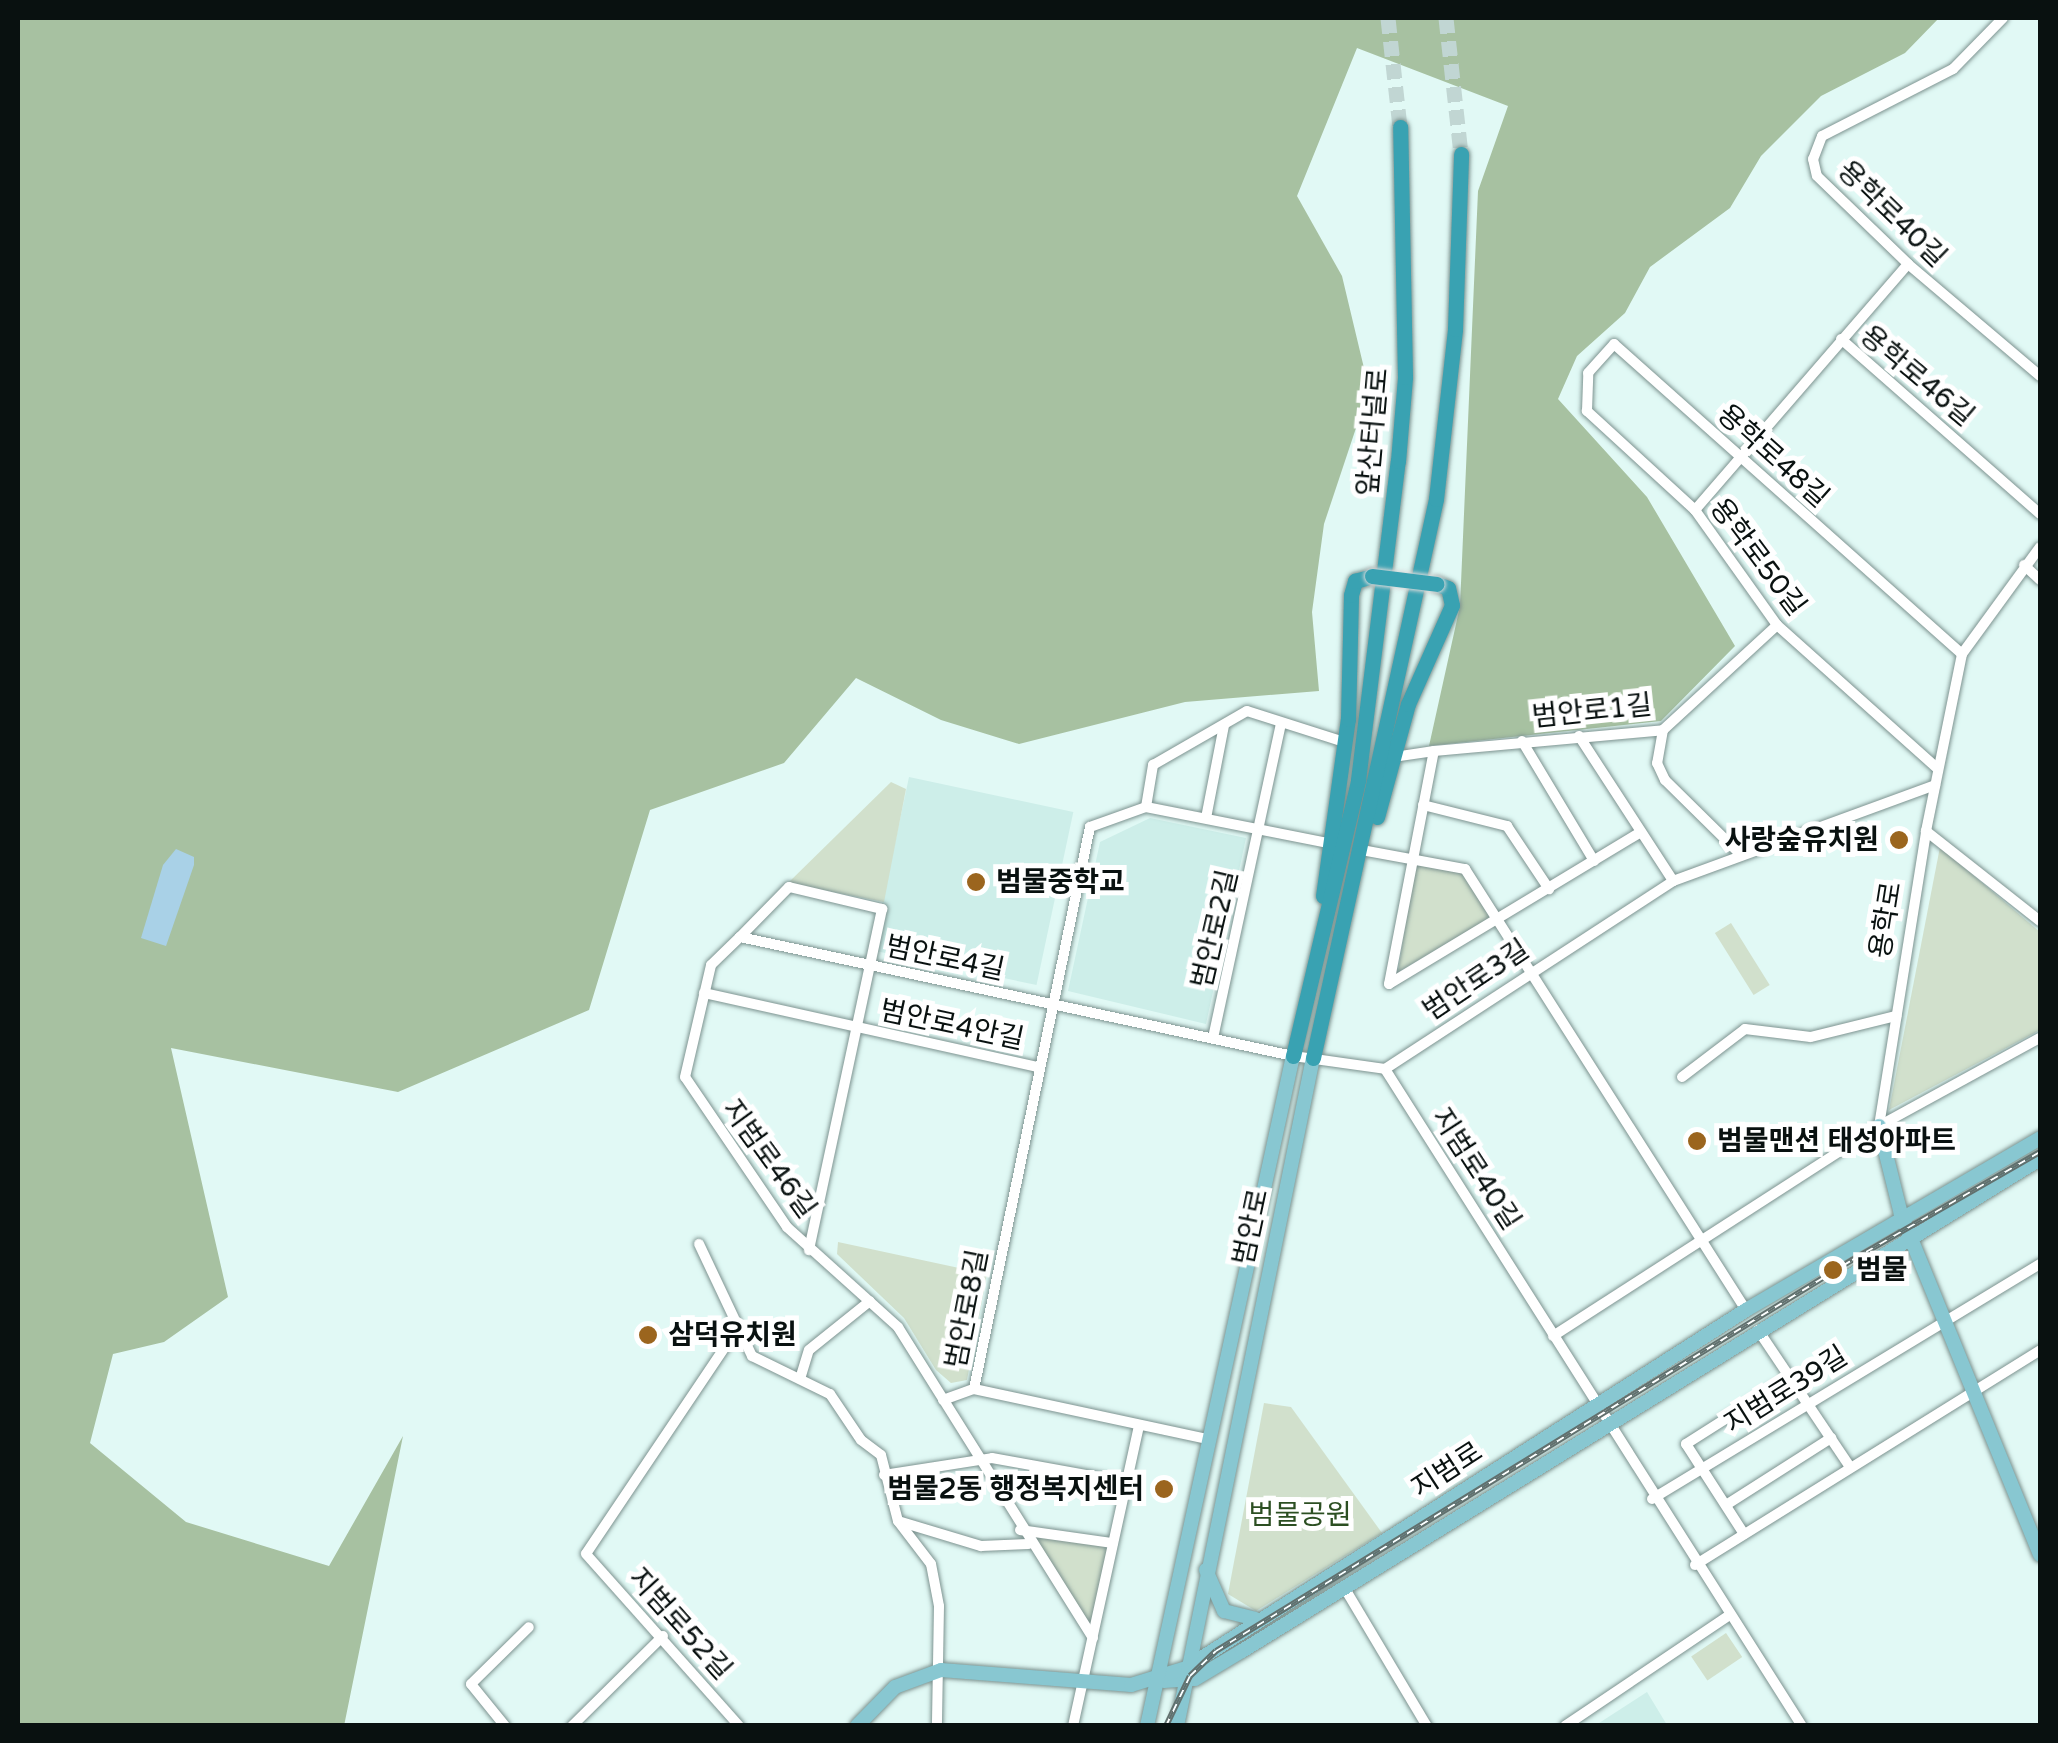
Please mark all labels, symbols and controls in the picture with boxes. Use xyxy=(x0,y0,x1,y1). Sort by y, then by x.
street label: 용학로40길 xyxy=(1831,154,1953,274)
street label: 용학로46길 xyxy=(1853,319,1981,433)
street label: 앞산터널로 xyxy=(1351,366,1395,498)
street label: 용학로48길 xyxy=(1710,397,1836,515)
street label: 용학로50길 xyxy=(1703,492,1813,622)
street label: 범안로1길 xyxy=(1530,688,1654,734)
place label: 사랑숲유치원 xyxy=(1724,823,1879,857)
marker: 사랑숲유치원 xyxy=(1888,829,1910,851)
place label: 범물중학교 xyxy=(996,865,1125,899)
street label: 범안로2길 xyxy=(1185,866,1245,992)
marker: 범물중학교 xyxy=(965,871,987,893)
street label: 용학로 xyxy=(1863,879,1909,961)
street label: 범안로4길 xyxy=(883,929,1007,987)
street label: 범안로3길 xyxy=(1417,932,1535,1028)
street label: 범안로4안길 xyxy=(877,993,1027,1057)
street label: 지범로46길 xyxy=(715,1093,823,1225)
street label: 지범로40길 xyxy=(1424,1102,1528,1236)
place label: 범물맨션 태성아파트 xyxy=(1717,1124,1956,1158)
marker: 범물맨션 태성아파트 xyxy=(1686,1130,1708,1152)
street label: 범안로 xyxy=(1227,1186,1275,1268)
street label: 범안로8길 xyxy=(939,1247,995,1371)
place label: 범물 xyxy=(1856,1253,1908,1287)
marker: 범물 xyxy=(1820,1257,1846,1283)
place label: 삼덕유치원 xyxy=(668,1318,797,1352)
marker: 삼덕유치원 xyxy=(637,1324,659,1346)
street label: 지범로39길 xyxy=(1718,1339,1854,1441)
street label: 지범로 xyxy=(1405,1435,1489,1505)
place label: 범물2동 행정복지센터 xyxy=(887,1472,1144,1506)
marker: 범물2동 행정복지센터 xyxy=(1153,1478,1175,1500)
park label: 범물공원 xyxy=(1248,1498,1352,1532)
street label: 지범로52길 xyxy=(621,1561,739,1687)

